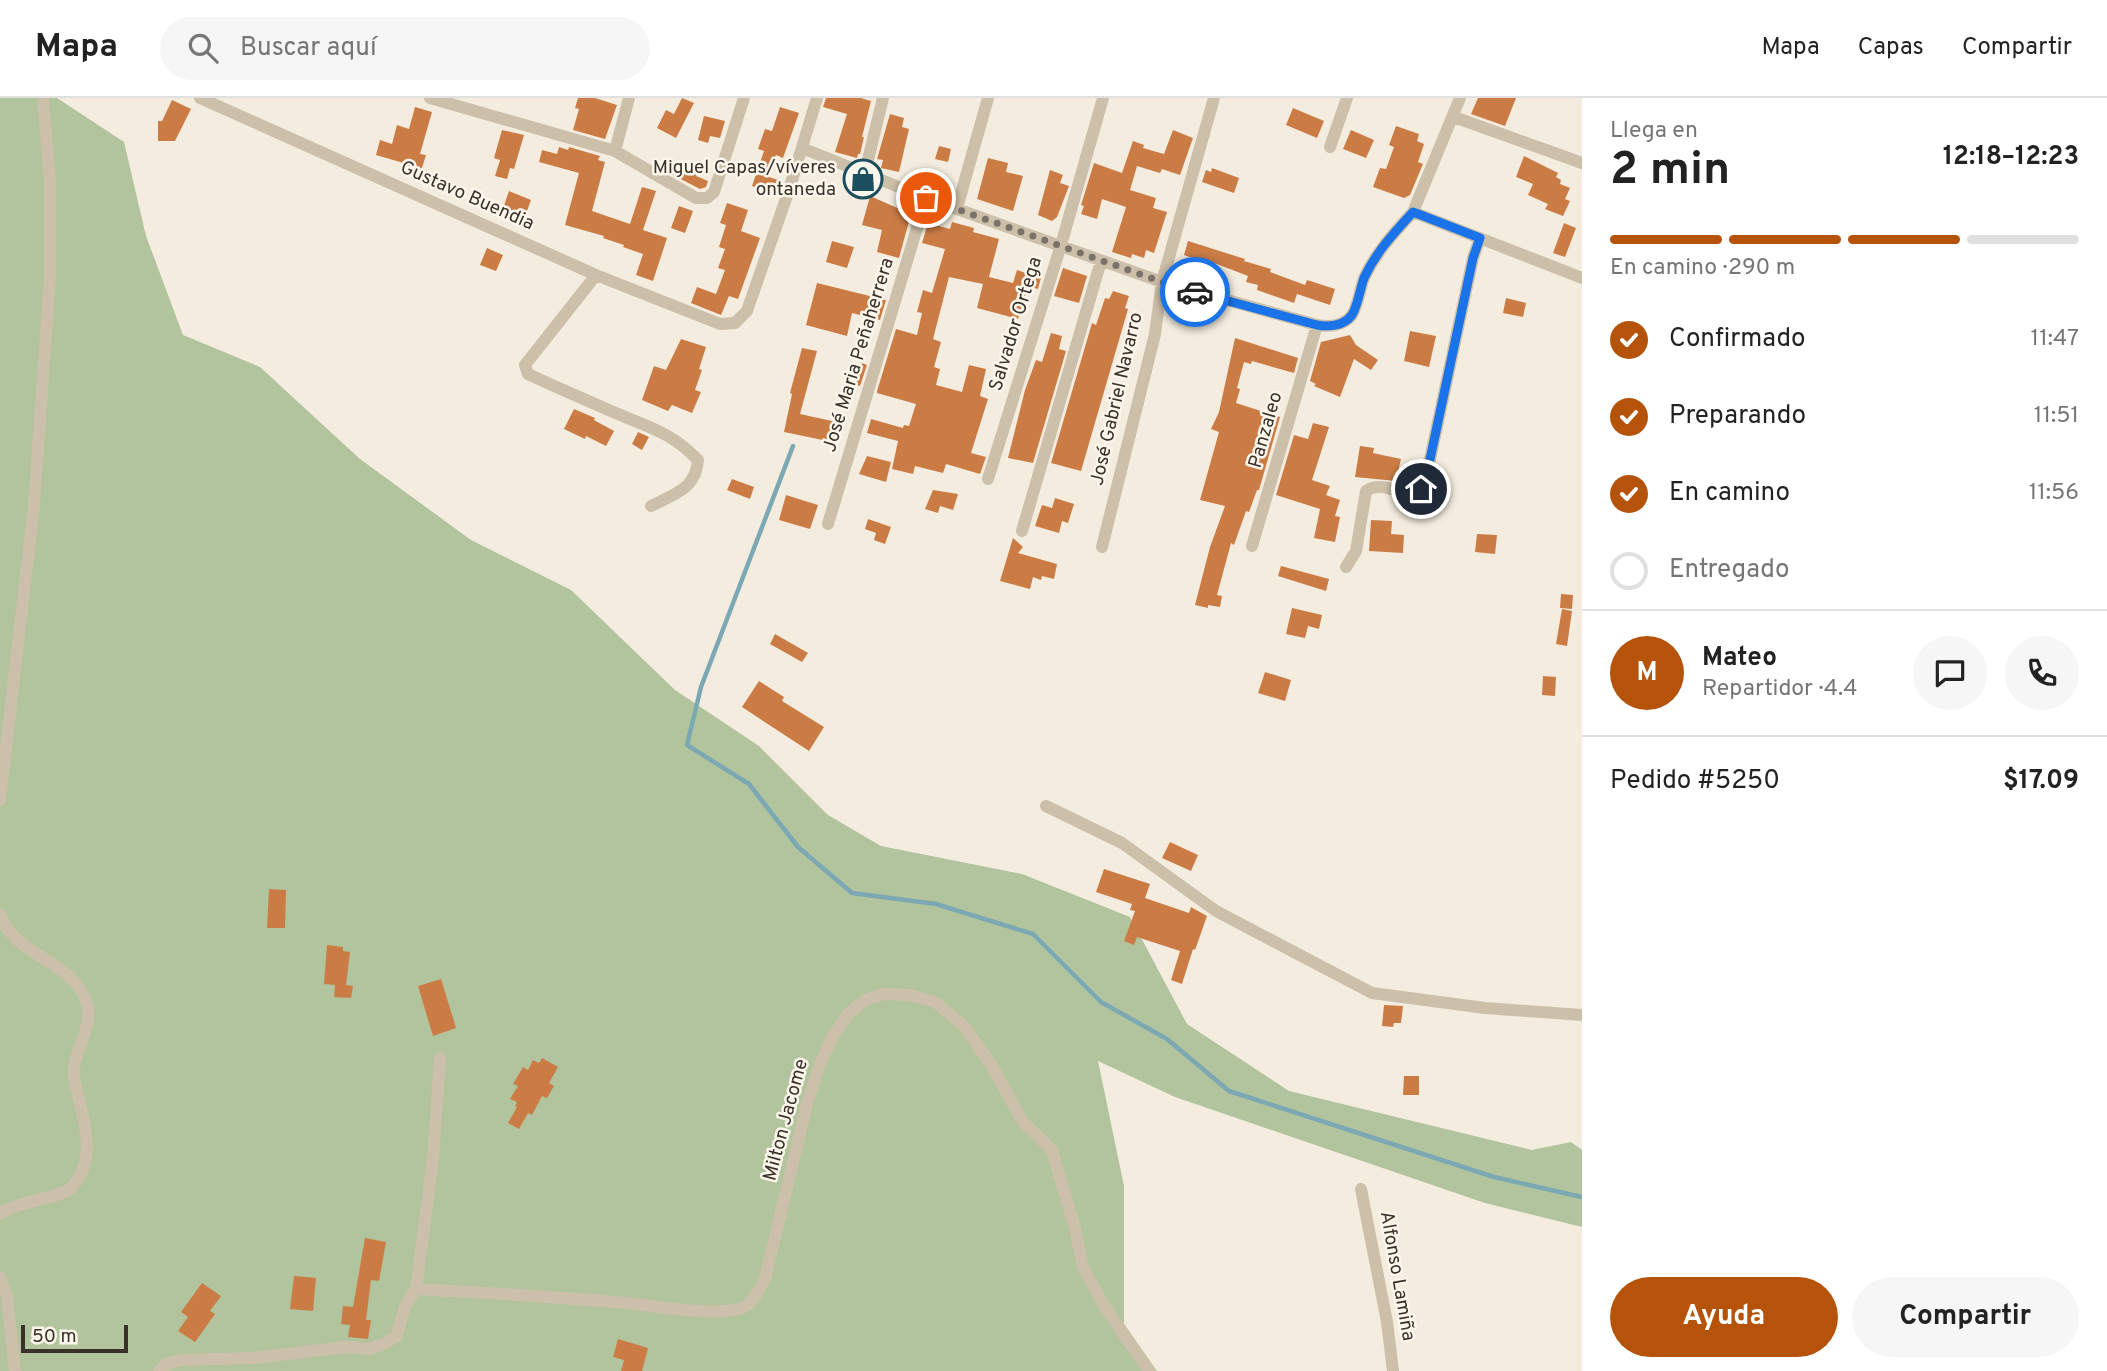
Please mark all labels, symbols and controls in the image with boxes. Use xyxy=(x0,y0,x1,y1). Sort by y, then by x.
search box xyxy=(160,17,650,80)
text: Mapa xyxy=(35,27,118,69)
icon: search xyxy=(184,29,222,67)
text: Buscar aquí xyxy=(240,32,377,65)
text: Mapa xyxy=(1762,33,1820,63)
text: Capas xyxy=(1858,33,1924,63)
text: Compartir xyxy=(1962,33,2072,63)
text: Llega en xyxy=(1610,117,1698,146)
text: 12:18–12:23 xyxy=(1943,141,2079,174)
text: 2 min xyxy=(1610,142,1730,201)
street label: Gustavo Buendia xyxy=(396,156,538,236)
place label: Miguel Capas/víveres ontaneda xyxy=(653,156,836,202)
shop icon: Miguel Capas/víveres ontaneda xyxy=(842,158,884,200)
pin xyxy=(896,168,956,228)
icon: bag xyxy=(907,179,945,217)
street label: Salvador Ortega xyxy=(984,254,1048,394)
text: En camino · 290 m xyxy=(1610,254,1795,283)
street label: José Maria Peñaherrera xyxy=(818,255,900,455)
courier xyxy=(1160,257,1230,327)
icon: car xyxy=(1176,273,1214,311)
street label: José Gabriel Navarro xyxy=(1085,310,1149,488)
icon: check xyxy=(1610,321,1648,359)
text: Confirmado xyxy=(1669,323,1806,356)
text: 11:47 xyxy=(2031,325,2079,354)
street label: Panzaleo xyxy=(1244,389,1288,471)
icon: check xyxy=(1610,398,1648,436)
text: Preparando xyxy=(1669,400,1806,433)
text: 11:51 xyxy=(2034,402,2079,431)
pin xyxy=(1391,459,1451,519)
icon: home xyxy=(1402,470,1440,508)
icon: check xyxy=(1610,475,1648,513)
text: En camino xyxy=(1669,477,1790,510)
text: 11:56 xyxy=(2029,479,2079,508)
text: Entregado xyxy=(1669,554,1789,587)
button: chat xyxy=(1913,636,1987,710)
button: phone xyxy=(2005,636,2079,710)
text: Mateo xyxy=(1702,642,1777,675)
text: M xyxy=(1636,657,1658,690)
text: Repartidor · 4.4 xyxy=(1702,675,1858,704)
text: Pedido #5250 xyxy=(1610,765,1780,798)
text: $17.09 xyxy=(2003,765,2079,798)
street label: Milton Jacome xyxy=(758,1056,814,1184)
street label: Alfonso Lamiña xyxy=(1374,1209,1420,1343)
button: Ayuda xyxy=(1610,1277,1838,1357)
button: Compartir xyxy=(1852,1277,2079,1357)
scale bar xyxy=(21,1322,128,1354)
text: 50 m xyxy=(32,1325,77,1349)

